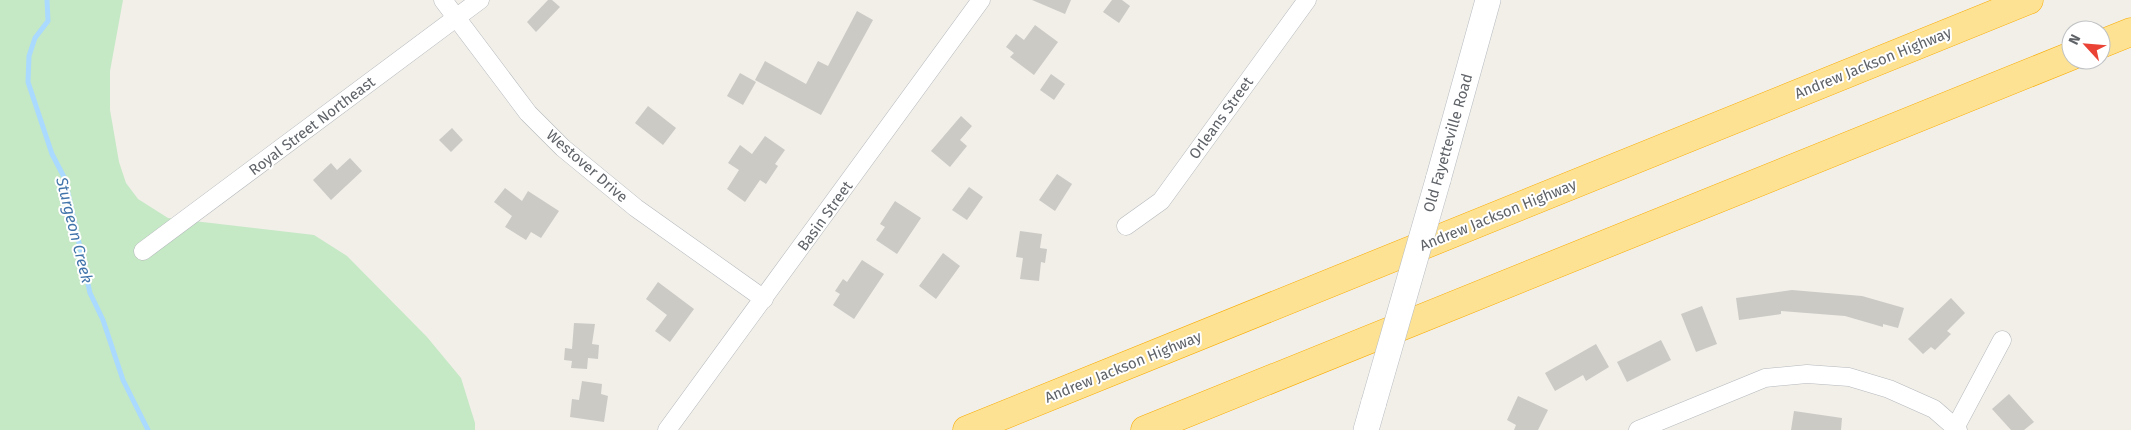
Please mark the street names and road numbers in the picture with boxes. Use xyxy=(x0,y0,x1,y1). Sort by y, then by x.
street label: Andrew Jackson Highway xyxy=(1792,23,1955,103)
street label: Royal Street Northeast xyxy=(245,72,379,179)
street label: Old Fayetteville Road xyxy=(1420,72,1476,214)
street label: Orleans Street xyxy=(1185,73,1257,163)
street label: Westover Drive xyxy=(543,126,631,206)
street label: Andrew Jackson Highway xyxy=(1417,175,1580,255)
street label: Basin Street xyxy=(794,177,857,254)
street label: Andrew Jackson Highway xyxy=(1042,327,1205,407)

